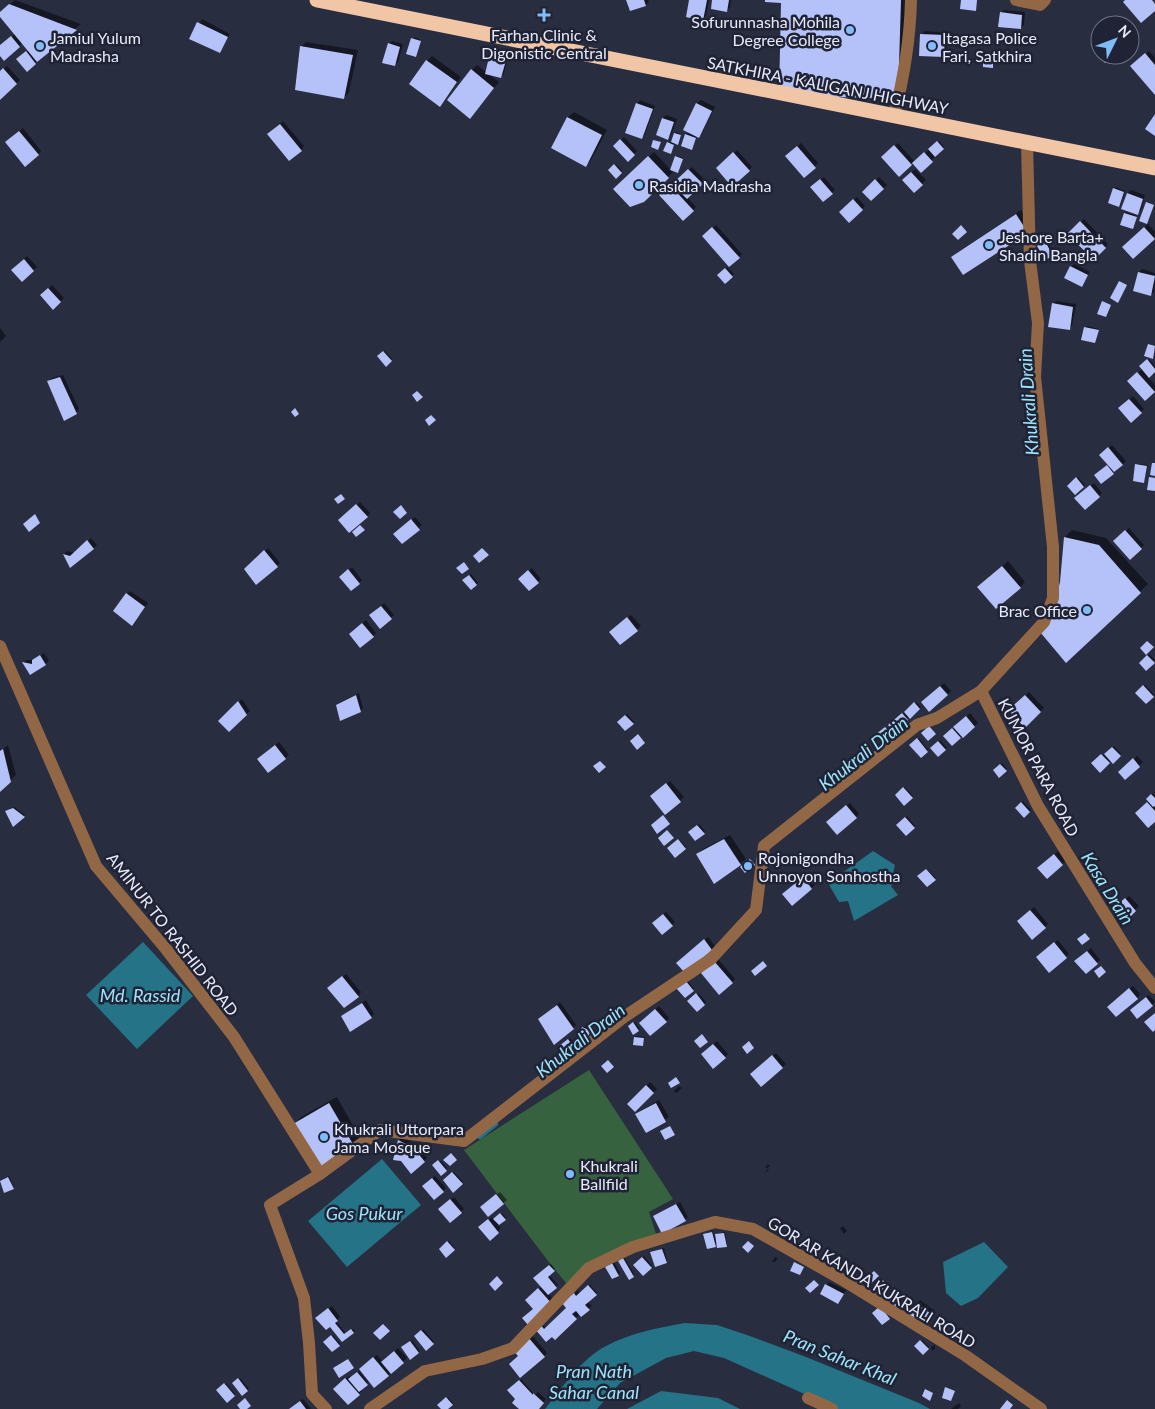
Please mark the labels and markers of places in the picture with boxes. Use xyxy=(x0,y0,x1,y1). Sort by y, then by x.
marker: Farhan Clinic & Digonistic Central xyxy=(537,8,551,22)
place label: Sofurunnasha Mohila Degree College xyxy=(691,12,840,49)
marker: Sofurunnasha Mohila Degree College xyxy=(844,24,856,36)
place label: Farhan Clinic & Digonistic Central xyxy=(481,25,607,62)
place label: Jamiul Yulum Madrasha xyxy=(50,28,141,65)
place label: Itagasa Police Fari, Satkhira xyxy=(942,28,1037,65)
marker: Jamiul Yulum Madrasha xyxy=(34,40,46,52)
marker: Itagasa Police Fari, Satkhira xyxy=(926,40,938,52)
place label: Rasidia Madrasha xyxy=(649,176,771,195)
marker: Rasidia Madrasha xyxy=(633,179,645,191)
place label: Jeshore Barta+ Shadin Bangla xyxy=(999,227,1104,264)
marker: Jeshore Barta+ Shadin Bangla xyxy=(983,239,995,251)
place label: Brac Office xyxy=(999,601,1077,620)
marker: Brac Office xyxy=(1081,604,1093,616)
place label: Rojonigondha Unnoyon Sonhostha xyxy=(758,848,901,885)
marker: Rojonigondha Unnoyon Sonhostha xyxy=(742,860,754,872)
place label: Khukrali Uttorpara Jama Mosque xyxy=(334,1119,464,1156)
marker: Khukrali Uttorpara Jama Mosque xyxy=(318,1131,330,1143)
place label: Khukrali Ballfild xyxy=(580,1156,638,1193)
marker: Khukrali Ballfild xyxy=(564,1168,576,1180)

